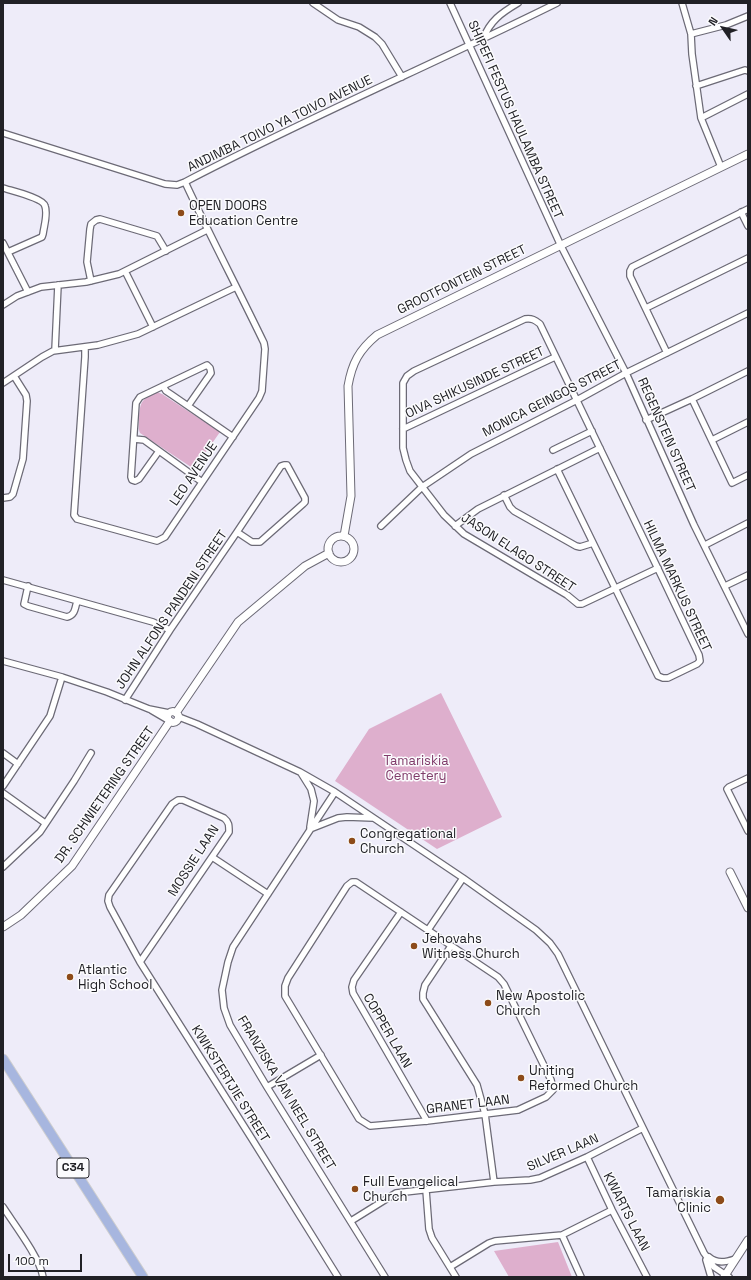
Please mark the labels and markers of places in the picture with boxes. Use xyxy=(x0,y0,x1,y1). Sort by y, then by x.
place label: OPEN DOORS Education Centre xyxy=(189,198,298,229)
marker: OPEN DOORS Education Centre xyxy=(176,208,186,218)
place label: Congregational Church xyxy=(360,826,456,857)
marker: Congregational Church xyxy=(347,836,357,846)
place label: Jehovahs Witness Church xyxy=(422,931,520,962)
marker: Jehovahs Witness Church xyxy=(409,941,419,951)
place label: Atlantic High School xyxy=(78,962,152,993)
marker: Atlantic High School xyxy=(65,972,75,982)
place label: New Apostolic Church xyxy=(496,988,585,1019)
marker: New Apostolic Church xyxy=(483,998,493,1008)
place label: Uniting Reformed Church xyxy=(529,1063,638,1094)
marker: Uniting Reformed Church xyxy=(516,1073,526,1083)
place label: Full Evangelical Church xyxy=(363,1174,458,1205)
marker: Full Evangelical Church xyxy=(350,1184,360,1194)
place label: Tamariskia Clinic xyxy=(646,1185,711,1216)
marker: Tamariskia Clinic xyxy=(714,1194,726,1206)

